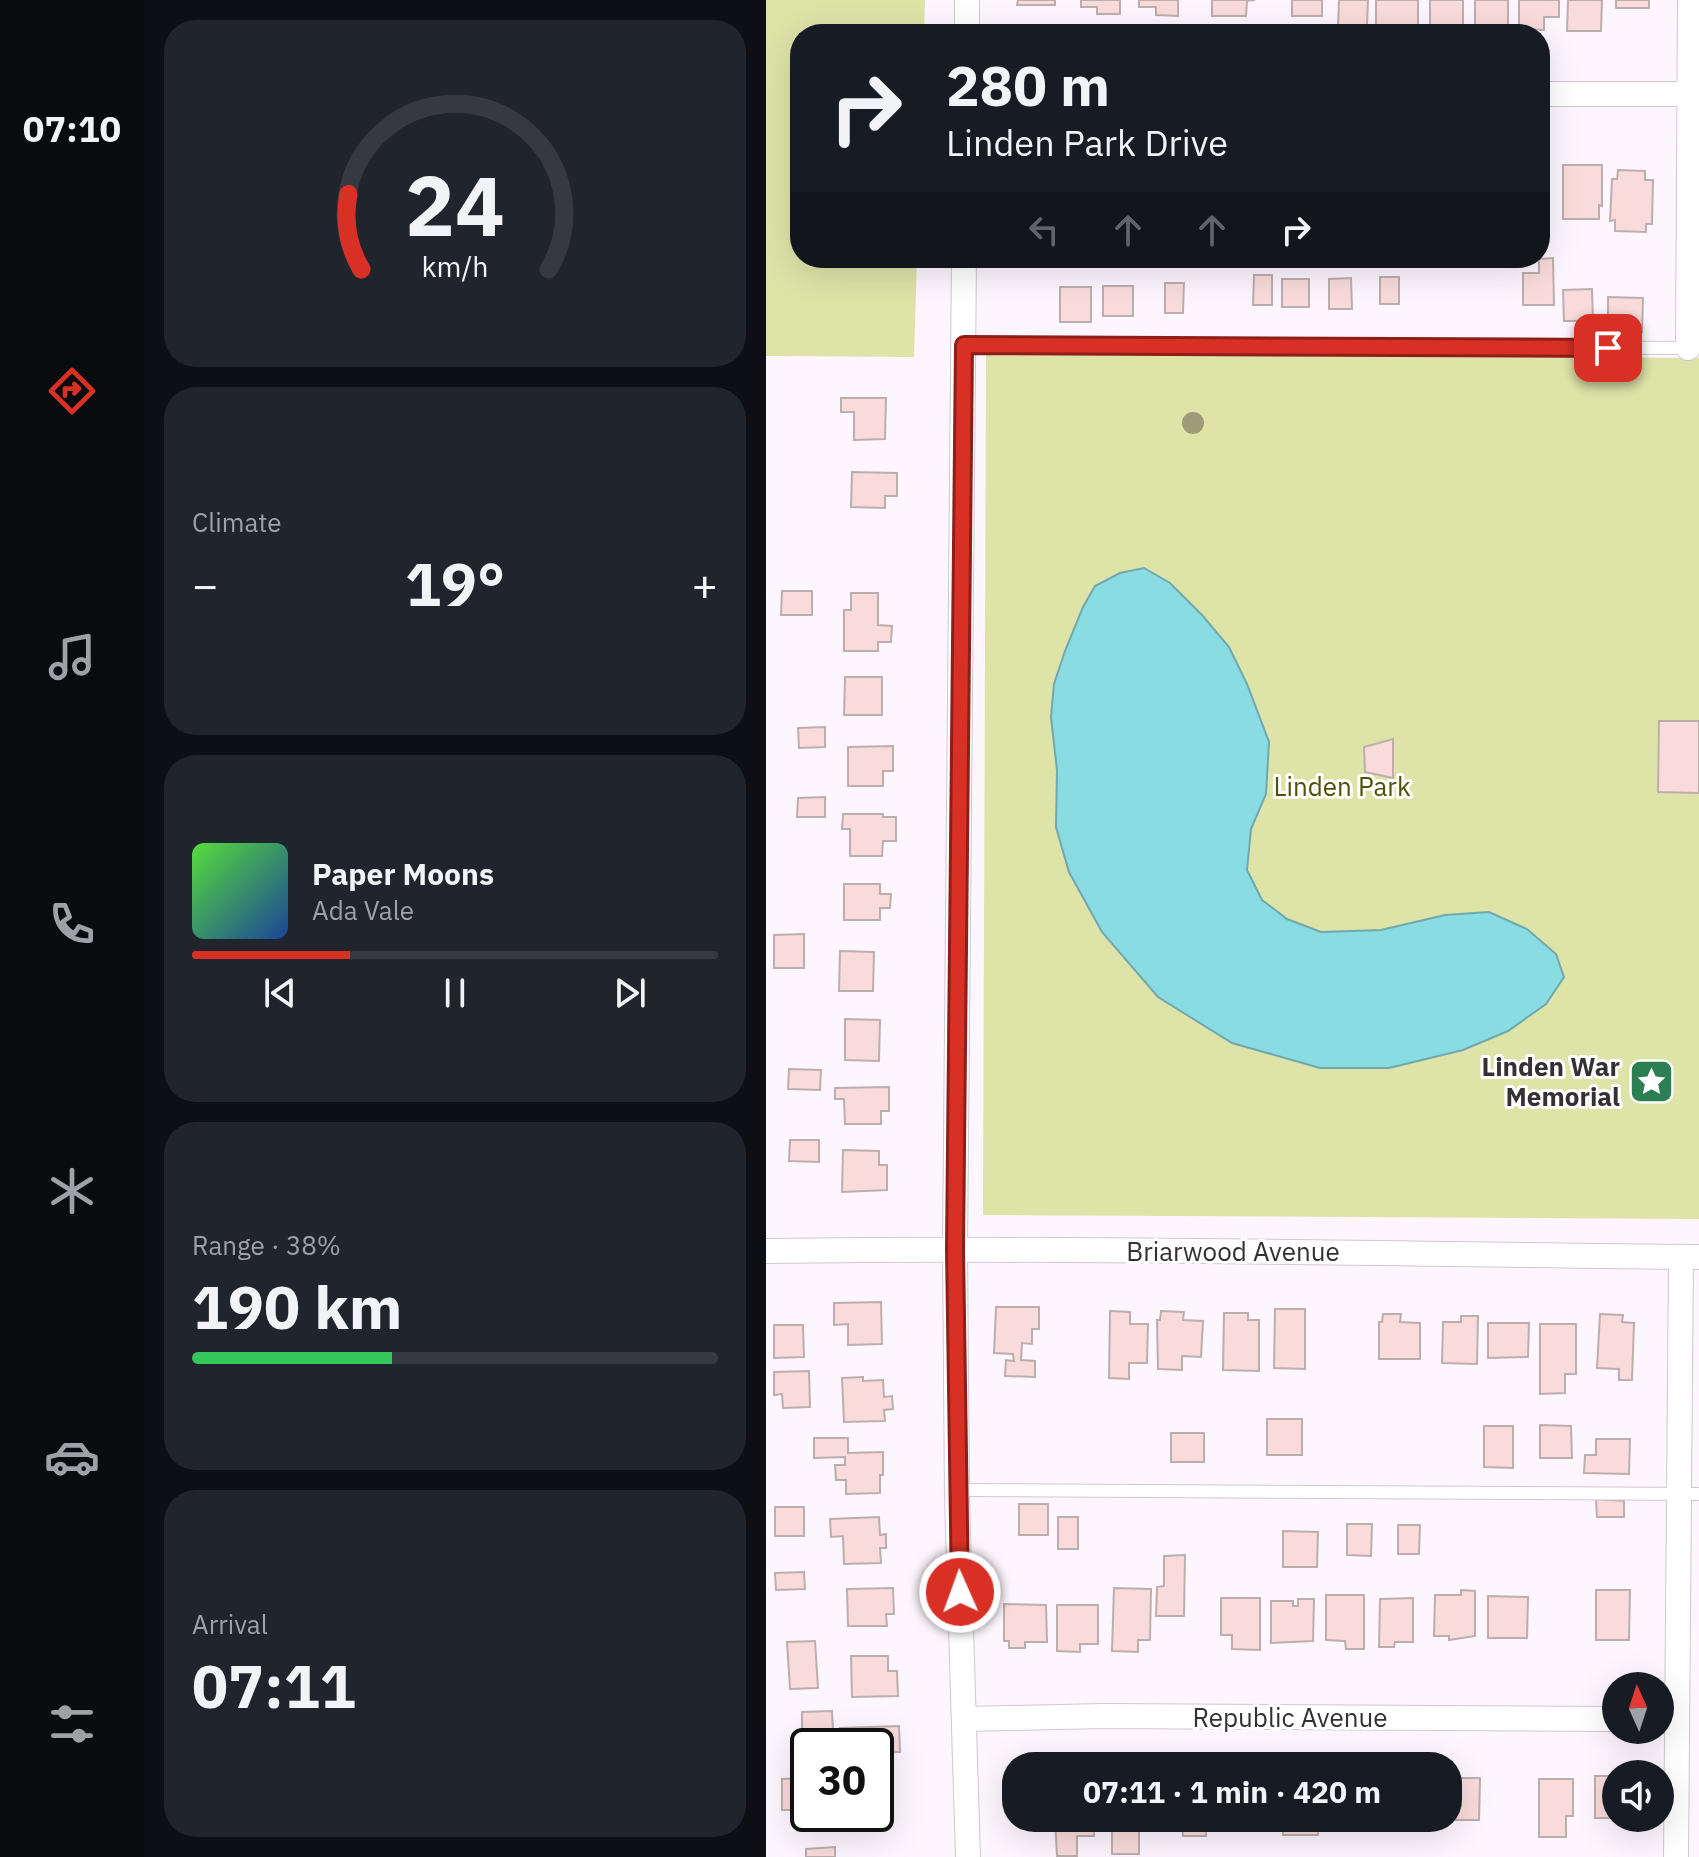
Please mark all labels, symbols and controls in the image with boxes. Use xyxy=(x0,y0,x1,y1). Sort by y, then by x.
text: 280 m xyxy=(946,49,1110,121)
icon: right xyxy=(814,56,918,160)
text: 07:10 xyxy=(23,105,121,152)
text: Linden Park Drive xyxy=(946,119,1228,166)
text: 24 xyxy=(405,150,505,258)
icon: left xyxy=(1022,208,1066,252)
icon: ahead xyxy=(1106,208,1150,252)
icon: ahead xyxy=(1190,208,1234,252)
icon: right xyxy=(1274,208,1318,252)
text: km/h xyxy=(421,248,489,285)
pin xyxy=(1574,314,1642,382)
icon: arrive xyxy=(1586,326,1630,370)
icon: directions xyxy=(44,363,100,419)
text: Climate xyxy=(192,505,282,539)
text: 19° xyxy=(405,544,505,623)
text: − xyxy=(192,556,218,613)
text: + xyxy=(692,556,718,613)
icon: music xyxy=(44,629,100,685)
park label: Linden Park xyxy=(1273,769,1411,803)
text: Paper Moons xyxy=(312,854,494,893)
text: Ada Vale xyxy=(312,893,414,927)
icon: phone xyxy=(44,896,100,952)
icon: previous xyxy=(258,971,302,1015)
icon: pause xyxy=(433,971,477,1015)
icon: next xyxy=(608,971,652,1015)
place label: Linden War Memorial xyxy=(1481,1049,1620,1113)
place icon: Linden War Memorial xyxy=(1627,1057,1675,1105)
icon: climate xyxy=(44,1163,100,1219)
text: Range · 38% xyxy=(192,1228,341,1262)
street label: Briarwood Avenue xyxy=(1126,1234,1340,1268)
text: 190 km xyxy=(192,1267,402,1346)
icon: car xyxy=(44,1429,100,1485)
position arrow xyxy=(918,1550,1002,1634)
text: Arrival xyxy=(192,1607,268,1641)
text: 07:11 xyxy=(192,1646,356,1725)
north arrow xyxy=(1602,1672,1674,1744)
map controls xyxy=(1602,1672,1674,1832)
icon: filters xyxy=(44,1696,100,1752)
street label: Republic Avenue xyxy=(1192,1700,1388,1734)
speed limit sign: 30 xyxy=(790,1728,894,1832)
button: sound xyxy=(1602,1760,1674,1832)
text: 07:11 · 1 min · 420 m xyxy=(1083,1772,1381,1811)

